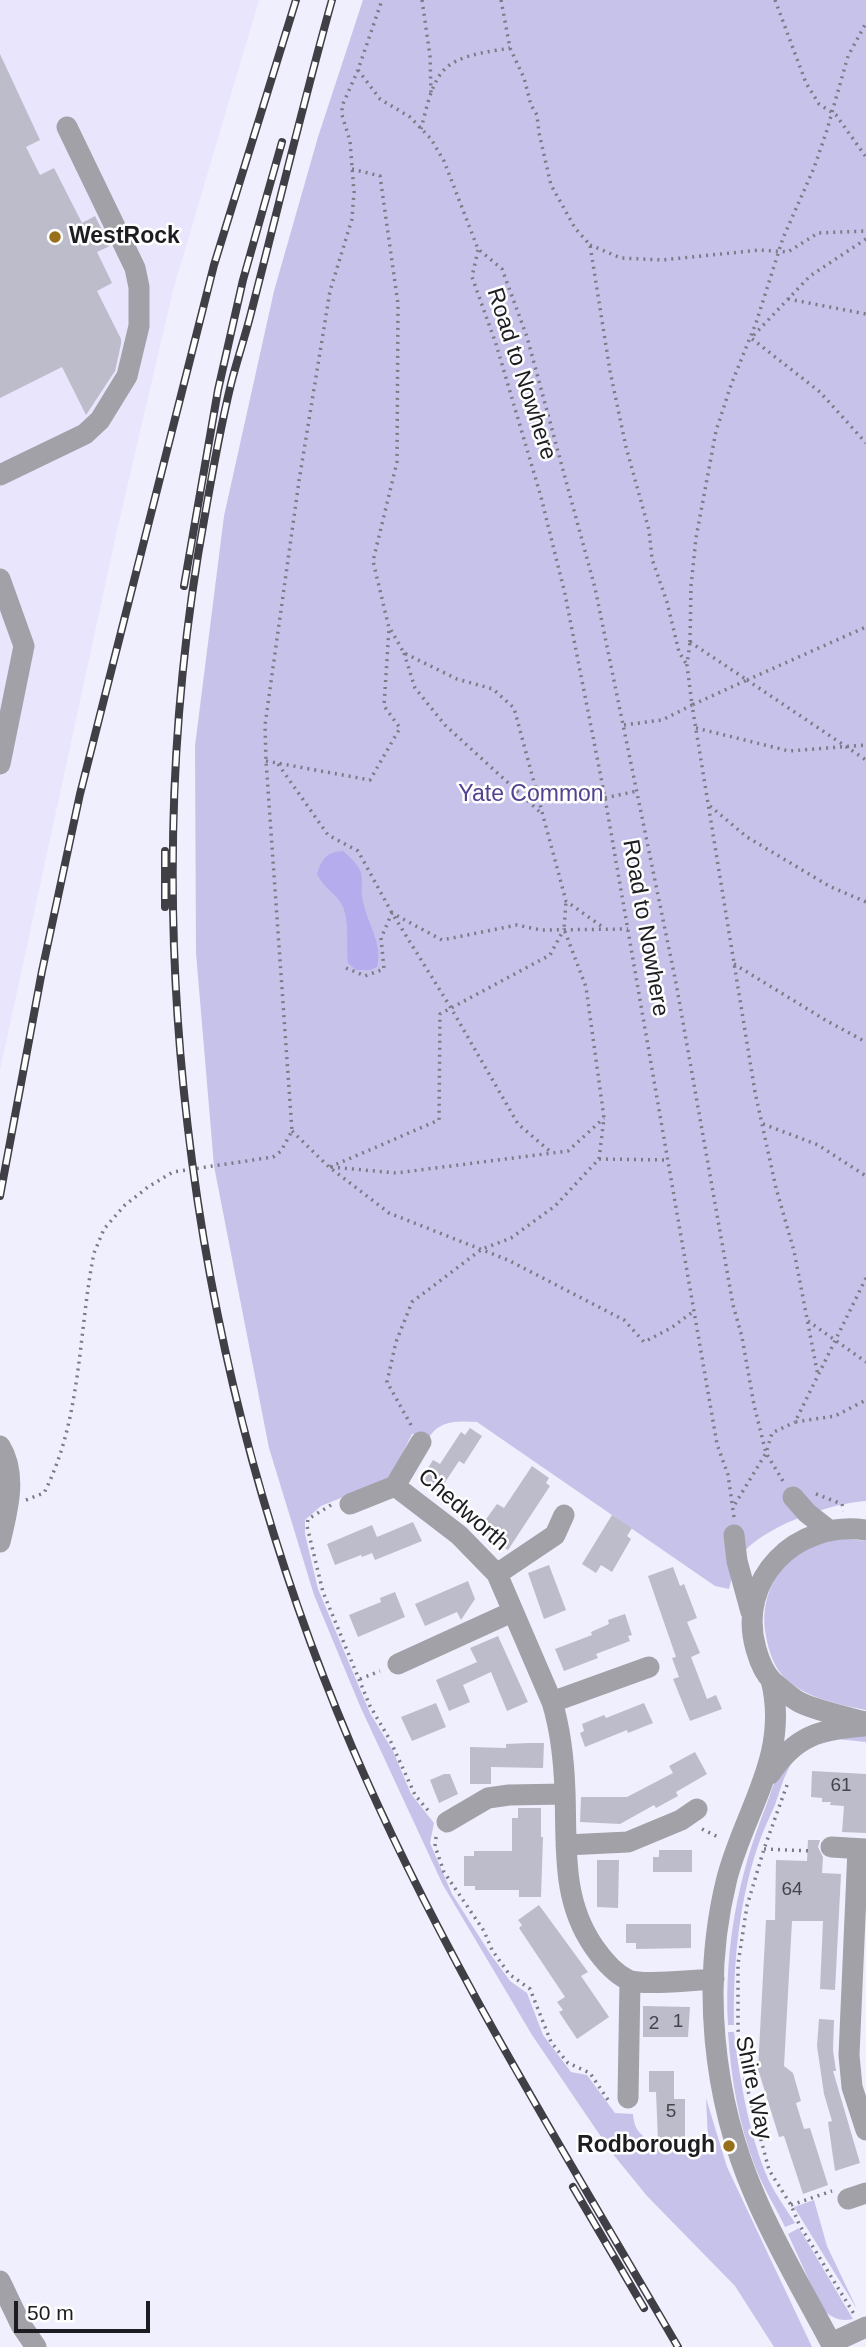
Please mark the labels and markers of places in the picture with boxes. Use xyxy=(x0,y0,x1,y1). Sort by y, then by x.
place label: WestRock xyxy=(69,223,180,251)
marker: WestRock xyxy=(47,229,63,245)
place label: Rodborough xyxy=(577,2132,715,2160)
marker: Rodborough xyxy=(721,2138,737,2154)

